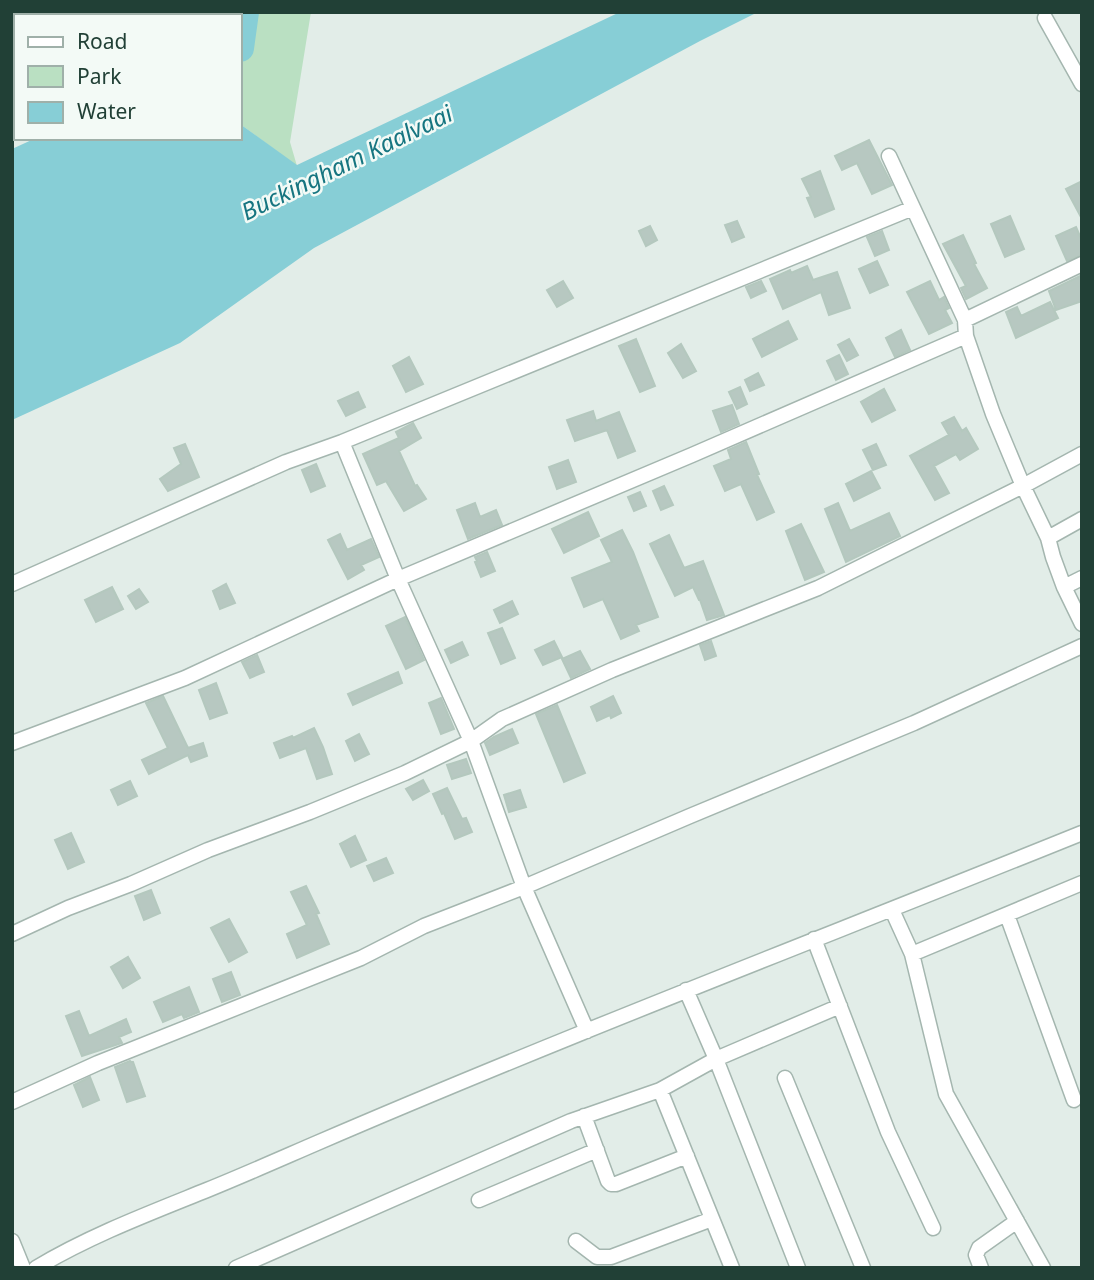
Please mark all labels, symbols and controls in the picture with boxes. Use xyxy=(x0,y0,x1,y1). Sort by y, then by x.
legend xyxy=(14,14,242,140)
text: Road xyxy=(77,27,127,55)
text: Park xyxy=(77,62,122,90)
water label: Buckingham Kaalvaai xyxy=(235,96,458,227)
text: Water xyxy=(77,97,136,125)

